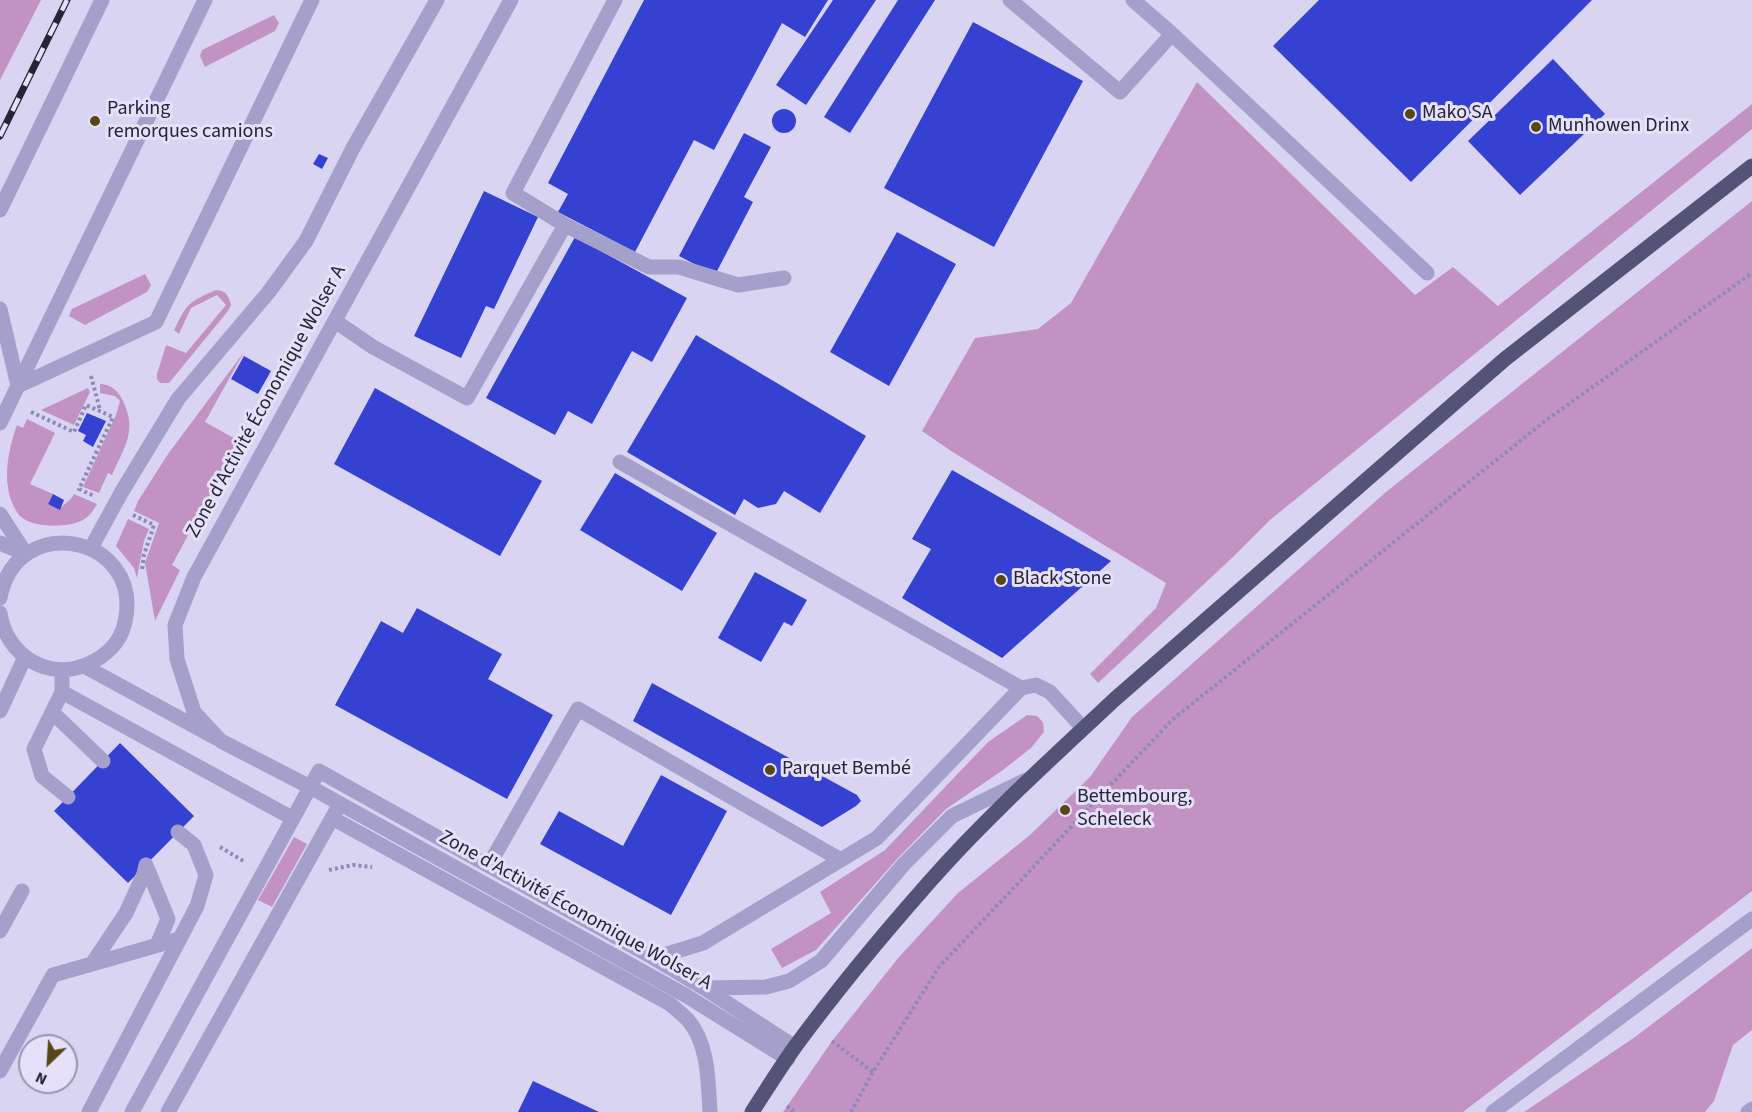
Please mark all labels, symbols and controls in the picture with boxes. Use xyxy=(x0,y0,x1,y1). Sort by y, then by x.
place label: Parking remorques camions xyxy=(107,98,273,145)
place label: Mako SA xyxy=(1422,102,1493,126)
marker: Mako SA xyxy=(1403,107,1417,121)
marker: Parking remorques camions xyxy=(88,114,102,128)
place label: Munhowen Drinx xyxy=(1548,115,1689,139)
marker: Munhowen Drinx xyxy=(1529,120,1543,134)
street label: Zone d'Activité Économique Wolser A xyxy=(182,261,352,543)
place label: Black Stone xyxy=(1013,568,1111,592)
marker: Black Stone xyxy=(994,573,1008,587)
place label: Parquet Bembé xyxy=(782,758,911,782)
marker: Parquet Bembé xyxy=(763,763,777,777)
place label: Bettembourg, Scheleck xyxy=(1077,786,1192,833)
marker: Bettembourg, Scheleck xyxy=(1058,803,1072,817)
street label: Zone d'Activité Économique Wolser A xyxy=(434,826,716,996)
north arrow xyxy=(18,1034,78,1094)
text: N xyxy=(32,1066,51,1091)

